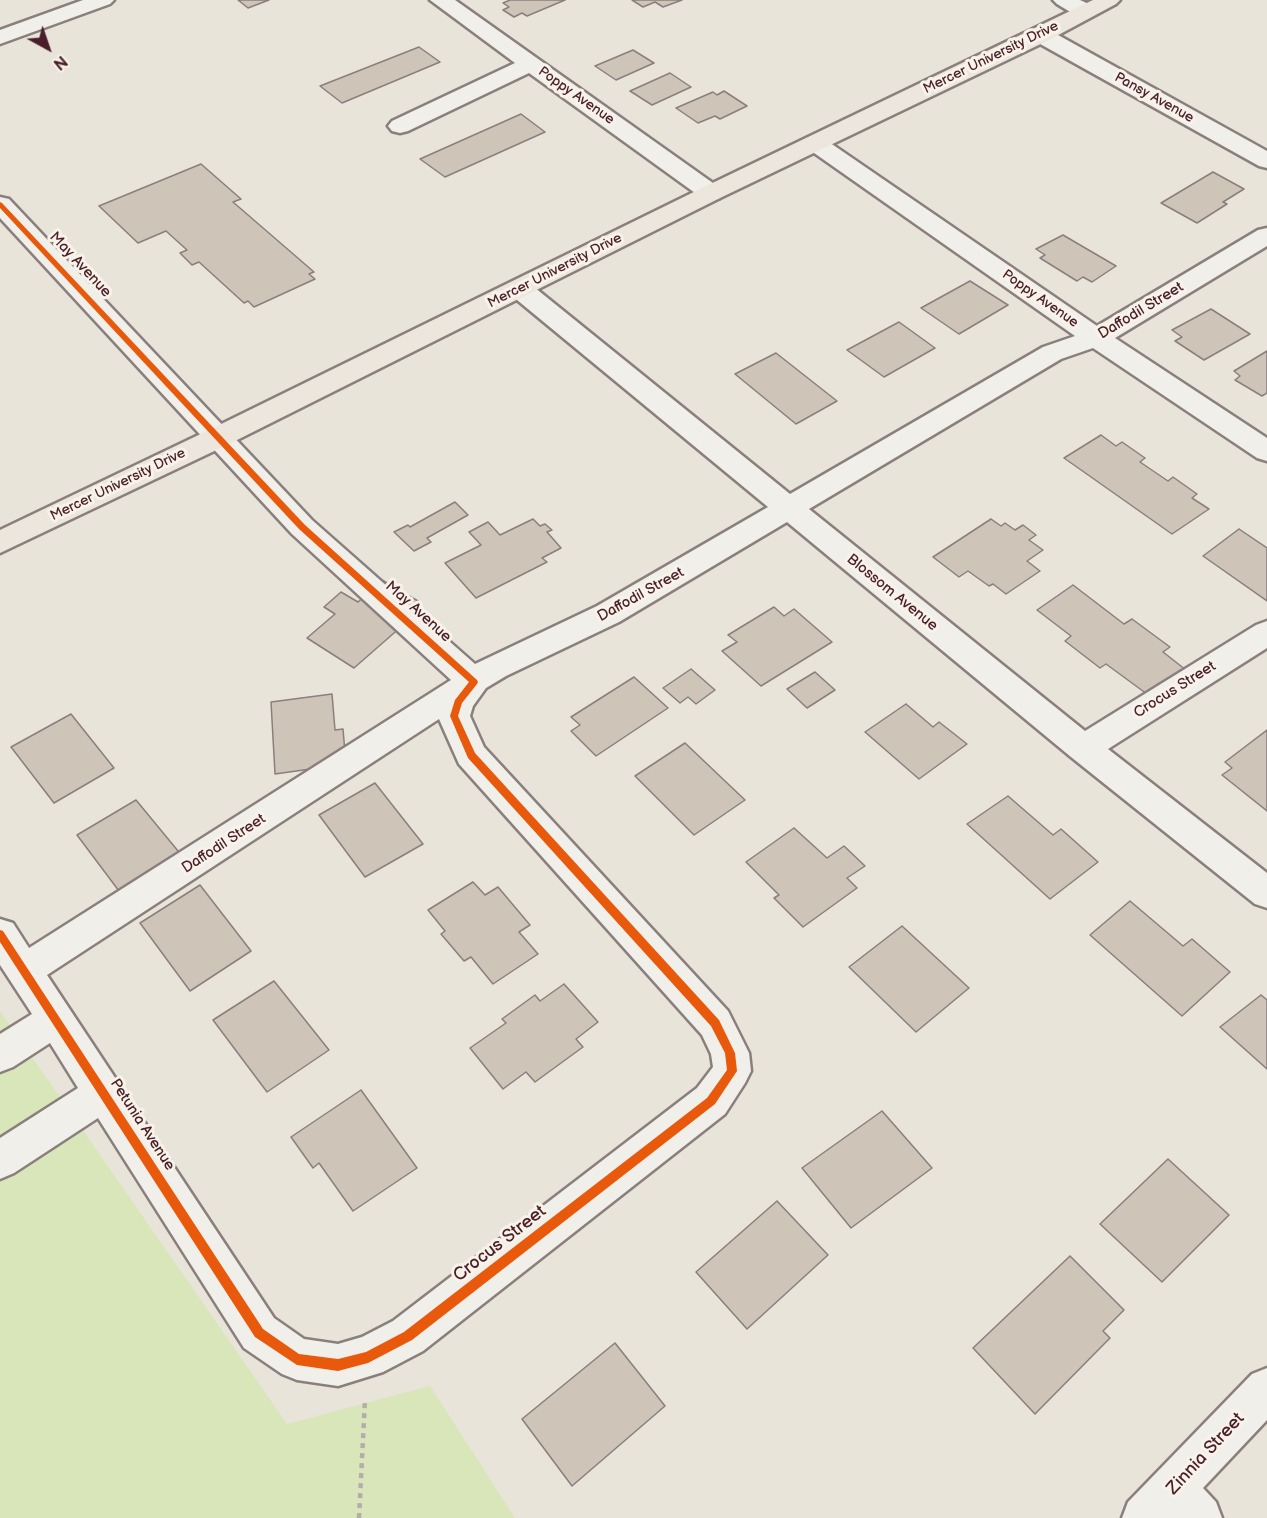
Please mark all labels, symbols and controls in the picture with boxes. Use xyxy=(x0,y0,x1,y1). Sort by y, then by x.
north arrow xyxy=(18,18,78,78)
street label: Mercer University Drive xyxy=(921,18,1061,98)
text: N xyxy=(49,51,71,73)
street label: Poppy Avenue xyxy=(535,63,617,129)
street label: Pansy Avenue xyxy=(1111,69,1197,127)
street label: May Avenue xyxy=(45,229,115,301)
street label: Mercer University Drive xyxy=(485,230,625,312)
street label: Poppy Avenue xyxy=(999,266,1081,332)
street label: Daffodil Street xyxy=(1095,279,1187,343)
street label: Mercer University Drive xyxy=(48,445,188,525)
street label: Blossom Avenue xyxy=(843,551,941,635)
street label: Daffodil Street xyxy=(595,564,687,626)
street label: May Avenue xyxy=(381,578,455,646)
street label: Crocus Street xyxy=(1131,658,1219,722)
street label: Daffodil Street xyxy=(179,810,269,878)
street label: Petunia Avenue xyxy=(106,1076,178,1174)
street label: Crocus Street xyxy=(449,1201,551,1287)
street label: Zinnia Street xyxy=(1163,1409,1249,1499)

